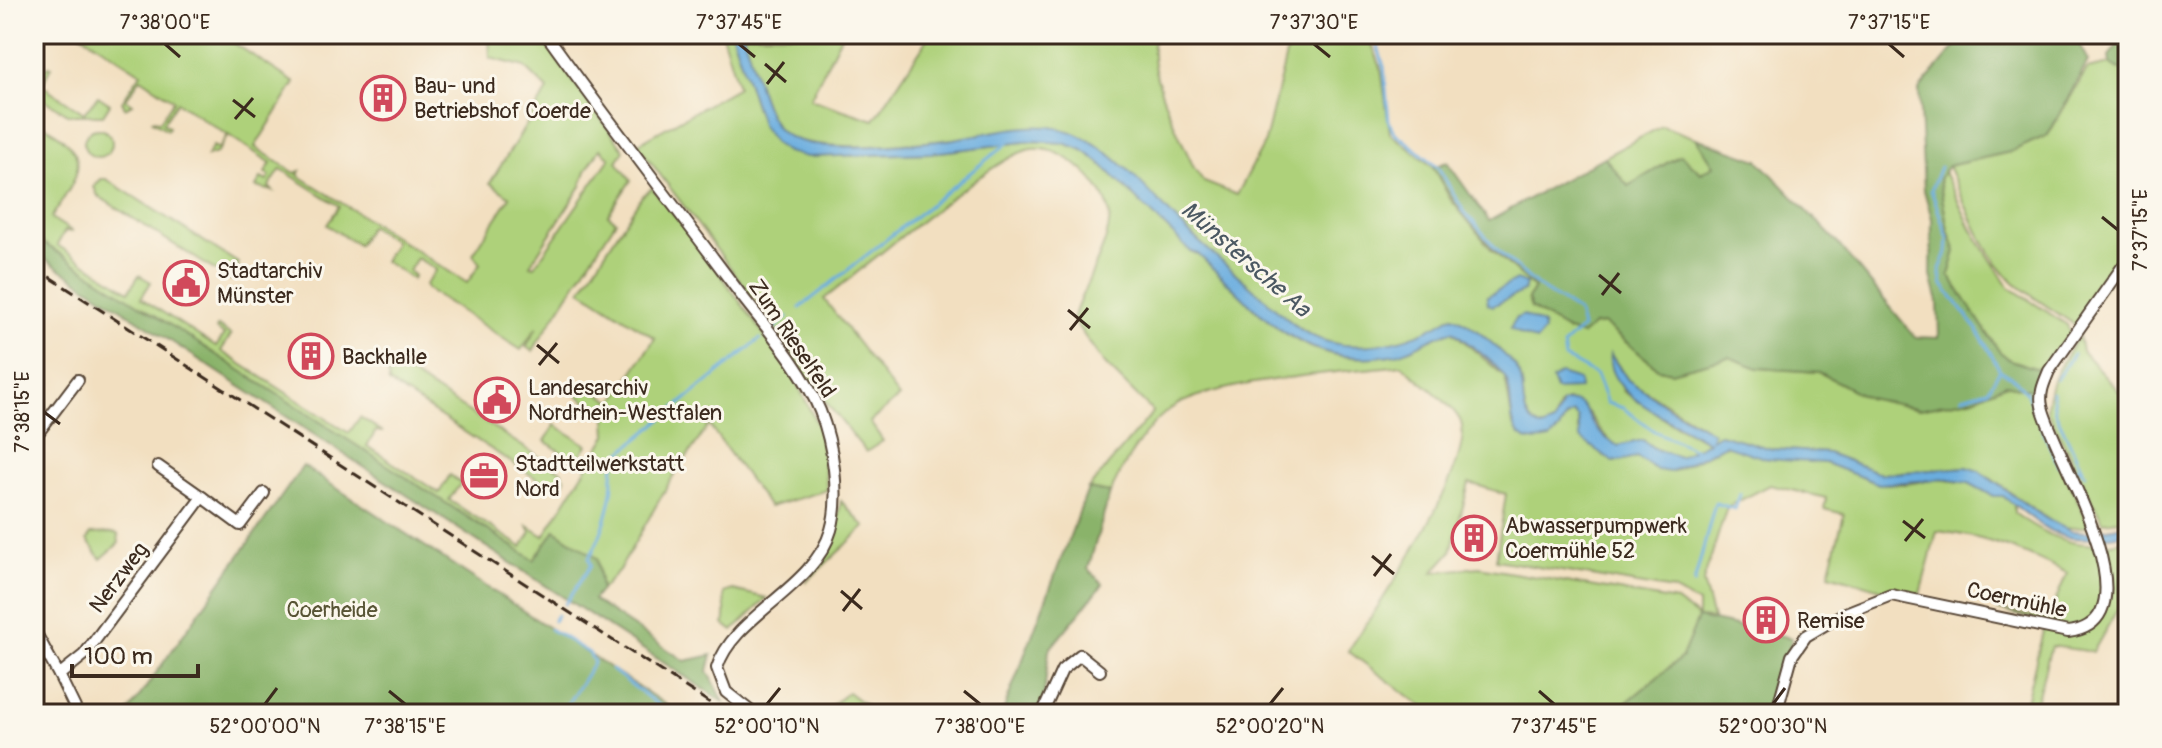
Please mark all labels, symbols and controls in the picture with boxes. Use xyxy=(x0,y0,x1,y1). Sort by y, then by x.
text: 7°38'00"E xyxy=(120,10,210,35)
text: 7°37'45"E xyxy=(696,10,782,35)
text: 7°37'30"E xyxy=(1270,10,1358,35)
text: 7°37'15"E xyxy=(1848,10,1930,35)
place label: Bau- und Betriebshof Coerde xyxy=(414,72,591,125)
building icon: Bau- und Betriebshof Coerde xyxy=(359,74,407,122)
text: 7°37'15"E xyxy=(2128,189,2153,271)
water label: Münstersche Aa xyxy=(1175,195,1318,325)
place label: Stadtarchiv Münster xyxy=(217,257,323,310)
public building icon: Stadtarchiv Münster xyxy=(162,259,210,307)
street label: Zum Rieselfeld xyxy=(742,274,842,403)
building icon: Backhalle xyxy=(287,332,335,380)
place label: Backhalle xyxy=(342,343,427,371)
text: 7°38'15"E xyxy=(10,371,35,453)
place label: Landesarchiv Nordrhein-Westfalen xyxy=(528,374,722,427)
public building icon: Landesarchiv Nordrhein-Westfalen xyxy=(473,376,521,424)
place label: Stadtteilwerkstatt Nord xyxy=(515,450,684,503)
office icon: Stadtteilwerkstatt Nord xyxy=(460,452,508,500)
place label: Abwasserpumpwerk Coermühle 52 xyxy=(1505,512,1687,565)
building icon: Abwasserpumpwerk Coermühle 52 xyxy=(1450,514,1498,562)
street label: Nerzweg xyxy=(83,537,155,619)
street label: Coermühle xyxy=(1964,576,2069,624)
park label: Coerheide xyxy=(286,596,378,624)
building icon: Remise xyxy=(1742,596,1790,644)
place label: Remise xyxy=(1797,607,1865,635)
scale bar xyxy=(72,628,198,678)
text: 100 m xyxy=(84,642,153,671)
text: 52°00'00"N xyxy=(209,714,321,739)
text: 7°38'15"E xyxy=(364,714,446,739)
text: 52°00'10"N xyxy=(714,714,820,739)
text: 7°38'00"E xyxy=(935,714,1025,739)
text: 52°00'20"N xyxy=(1216,714,1324,739)
text: 7°37'45"E xyxy=(1511,714,1597,739)
text: 52°00'30"N xyxy=(1719,714,1827,739)

